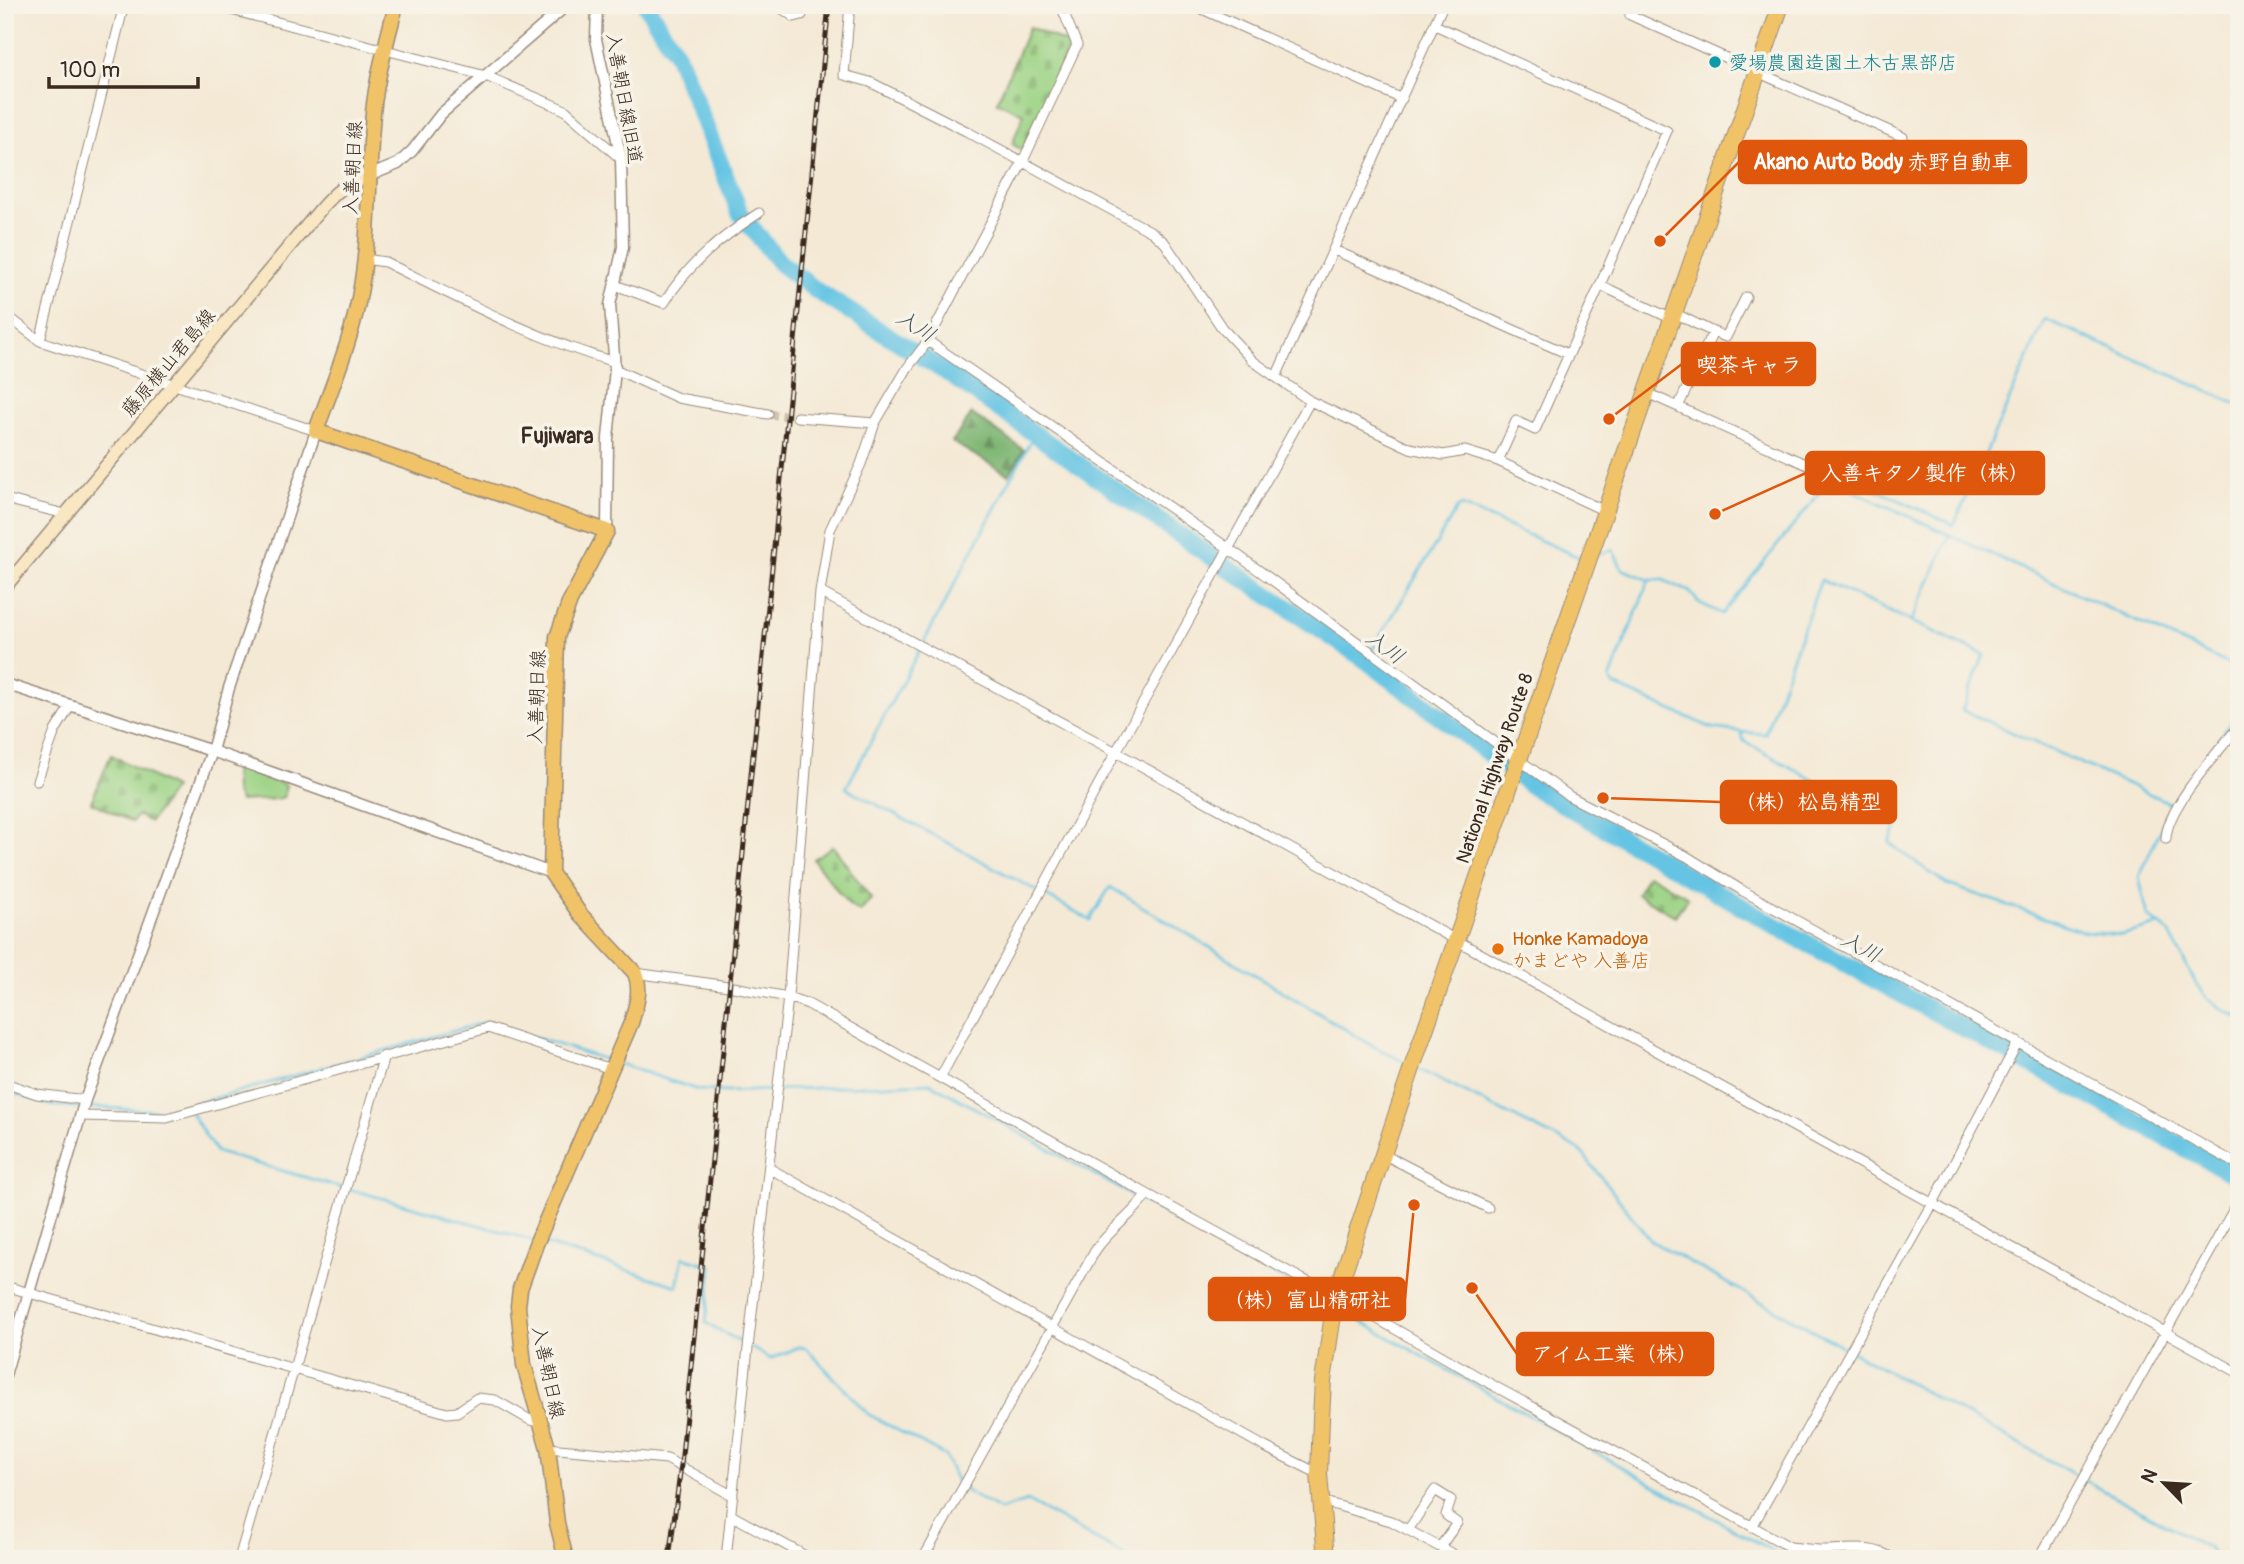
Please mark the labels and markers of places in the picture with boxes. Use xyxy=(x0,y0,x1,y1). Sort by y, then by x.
place label: 愛場農園造園土木古黒部店 xyxy=(1729,51,1957,75)
marker: 愛場農園造園土木古黒部店 xyxy=(1707,54,1723,70)
callout: Akano Auto Body 赤野自動車 xyxy=(1739,141,2026,183)
callout: 喫茶キャラ xyxy=(1682,343,1815,385)
callout: 入善キタノ製作（株） xyxy=(1806,452,2044,494)
callout: （株）松島精型 xyxy=(1721,781,1896,823)
place label: Honke Kamadoya かまどや 入善店 xyxy=(1512,927,1650,973)
marker: Honke Kamadoya かまどや 入善店 xyxy=(1490,941,1506,957)
callout: （株）富山精研社 xyxy=(1209,1278,1405,1320)
callout: アイム工業（株） xyxy=(1517,1333,1713,1375)

